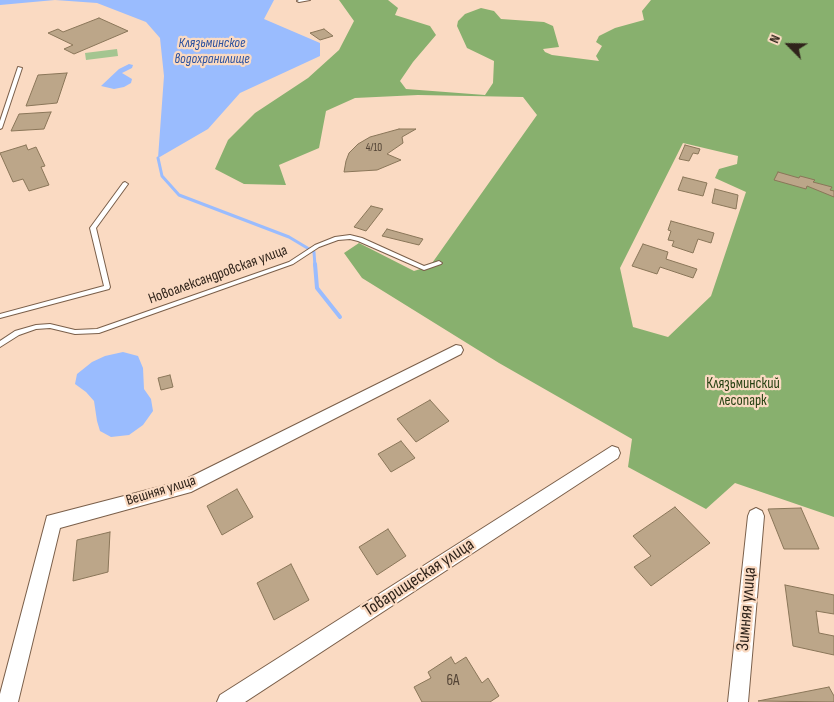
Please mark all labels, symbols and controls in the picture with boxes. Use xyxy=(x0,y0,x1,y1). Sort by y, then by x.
north arrow xyxy=(764,20,814,70)
text: N xyxy=(765,32,784,46)
water label: Клязьминское водохранилище xyxy=(174,35,250,68)
house number: 4/10 xyxy=(366,141,382,155)
street label: Новоалександровская улица xyxy=(146,241,290,309)
park label: Клязьминский лесопарк xyxy=(706,375,780,410)
street label: Вешняя улица xyxy=(124,472,198,510)
street label: Товарищеская улица xyxy=(360,534,478,622)
street label: Зимняя улица xyxy=(733,566,761,652)
house number: 6А xyxy=(447,672,459,690)

